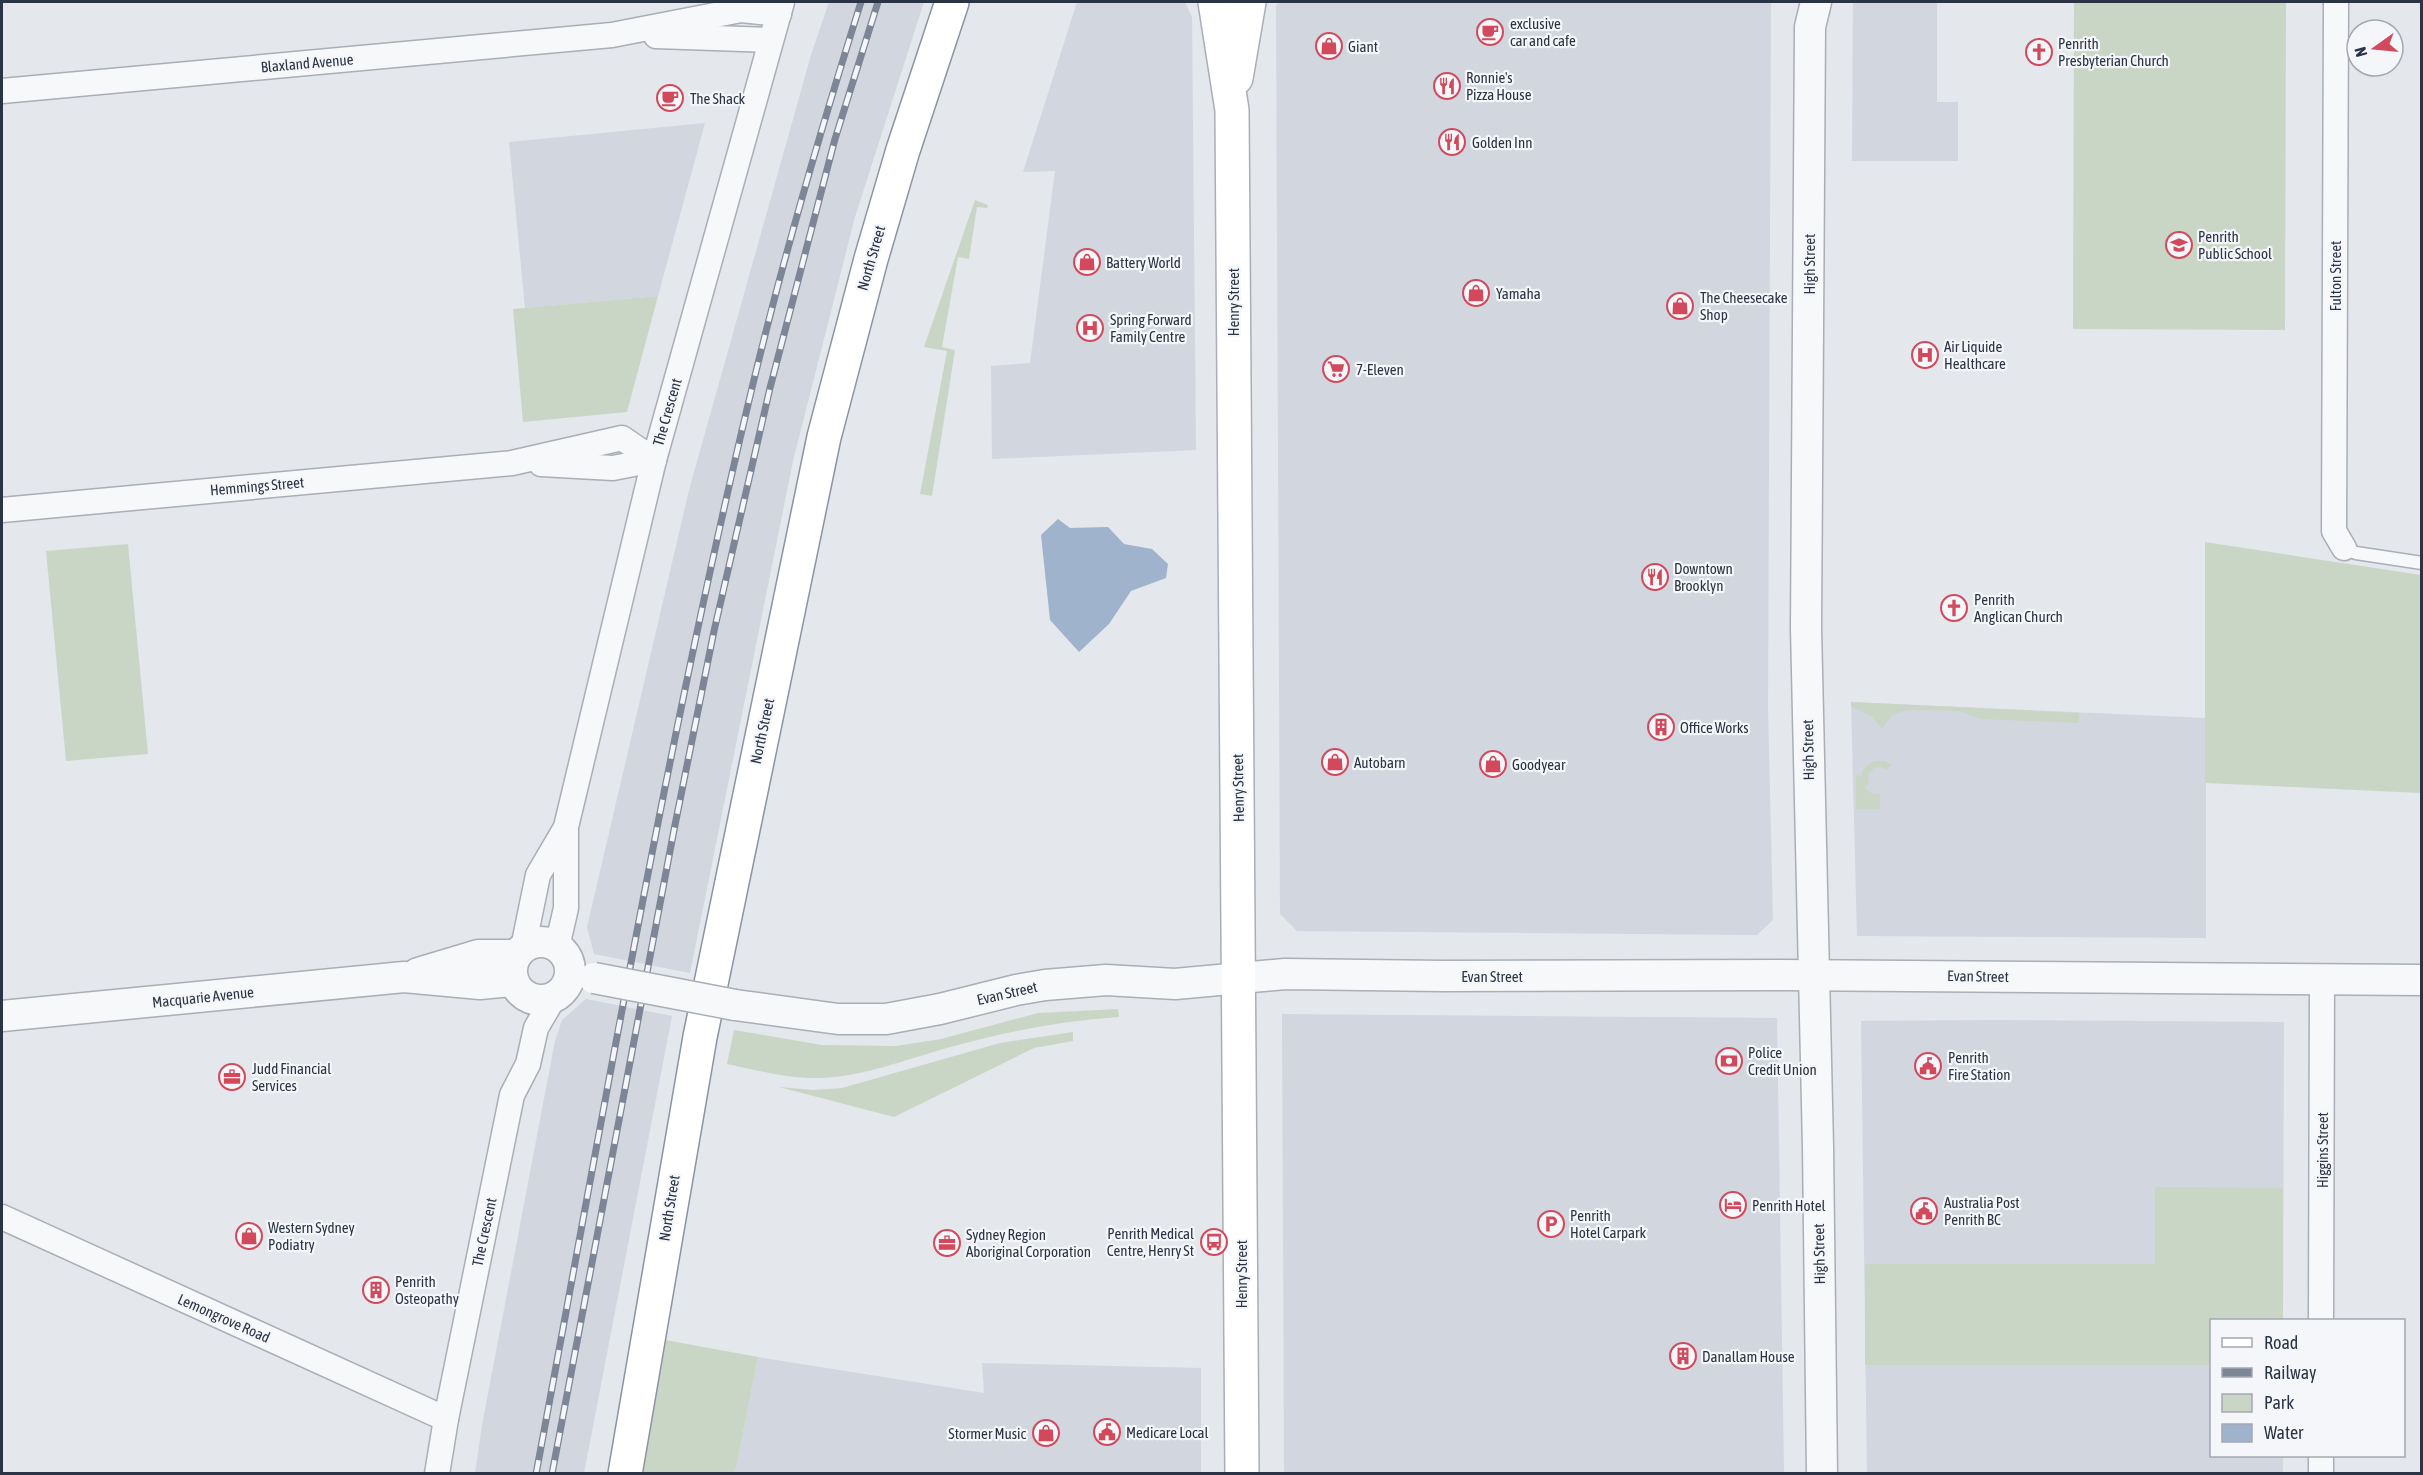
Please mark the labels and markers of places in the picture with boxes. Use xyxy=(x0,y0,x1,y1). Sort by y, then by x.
place label: exclusive car and cafe xyxy=(1510,15,1576,49)
cafe icon: exclusive car and cafe xyxy=(1475,17,1505,47)
shop icon: Giant xyxy=(1314,31,1344,61)
place label: Penrith Presbyterian Church xyxy=(2058,35,2169,69)
church icon: Penrith Presbyterian Church xyxy=(2024,37,2054,67)
place label: Giant xyxy=(1348,38,1378,55)
place label: Ronnie's Pizza House xyxy=(1466,69,1532,103)
restaurant icon: Ronnie's Pizza House xyxy=(1432,71,1462,101)
cafe icon: The Shack xyxy=(655,83,685,113)
place label: The Shack xyxy=(690,90,746,107)
restaurant icon: Golden Inn xyxy=(1437,127,1467,157)
place label: Golden Inn xyxy=(1472,134,1532,151)
place label: Penrith Public School xyxy=(2198,228,2272,262)
school or university icon: Penrith Public School xyxy=(2164,230,2194,260)
shop icon: Battery World xyxy=(1072,247,1102,277)
place label: Battery World xyxy=(1106,254,1181,271)
shop icon: Yamaha xyxy=(1461,278,1491,308)
place label: Yamaha xyxy=(1496,285,1541,302)
place label: The Cheesecake Shop xyxy=(1700,289,1788,323)
shop icon: The Cheesecake Shop xyxy=(1665,291,1695,321)
place label: Spring Forward Family Centre xyxy=(1110,311,1192,345)
hospital icon: Spring Forward Family Centre xyxy=(1075,313,1105,343)
place label: Air Liquide Healthcare xyxy=(1944,338,2006,372)
hospital icon: Air Liquide Healthcare xyxy=(1910,340,1940,370)
supermarket icon: 7-Eleven xyxy=(1321,354,1351,384)
place label: 7-Eleven xyxy=(1356,361,1404,378)
place label: Downtown Brooklyn xyxy=(1674,560,1733,594)
restaurant icon: Downtown Brooklyn xyxy=(1640,562,1670,592)
place label: Penrith Anglican Church xyxy=(1974,591,2063,625)
church icon: Penrith Anglican Church xyxy=(1939,593,1969,623)
building icon: Office Works xyxy=(1646,712,1676,742)
place label: Office Works xyxy=(1680,719,1749,736)
shop icon: Autobarn xyxy=(1320,747,1350,777)
shop icon: Goodyear xyxy=(1478,749,1508,779)
place label: Autobarn xyxy=(1354,754,1406,771)
place label: Goodyear xyxy=(1512,756,1566,773)
place label: Police Credit Union xyxy=(1748,1044,1817,1078)
bank icon: Police Credit Union xyxy=(1714,1046,1744,1076)
place label: Penrith Fire Station xyxy=(1948,1049,2010,1083)
public building icon: Penrith Fire Station xyxy=(1913,1051,1943,1081)
place label: Judd Financial Services xyxy=(252,1060,331,1094)
office icon: Judd Financial Services xyxy=(217,1062,247,1092)
hotel icon: Penrith Hotel xyxy=(1718,1190,1748,1220)
place label: Australia Post Penrith BC xyxy=(1944,1194,2020,1228)
public building icon: Australia Post Penrith BC xyxy=(1909,1196,1939,1226)
place label: Penrith Hotel xyxy=(1752,1197,1826,1214)
place label: Penrith Hotel Carpark xyxy=(1570,1207,1646,1241)
parking icon: Penrith Hotel Carpark xyxy=(1536,1209,1566,1239)
place label: Western Sydney Podiatry xyxy=(268,1219,355,1253)
shop icon: Western Sydney Podiatry xyxy=(234,1221,264,1251)
place label: Penrith Medical Centre, Henry St xyxy=(1107,1225,1194,1259)
place label: Sydney Region Aboriginal Corporation xyxy=(966,1226,1091,1260)
bus stop icon: Penrith Medical Centre, Henry St xyxy=(1199,1227,1229,1257)
office icon: Sydney Region Aboriginal Corporation xyxy=(932,1228,962,1258)
place label: Penrith Osteopathy xyxy=(395,1273,459,1307)
building icon: Penrith Osteopathy xyxy=(361,1275,391,1305)
building icon: Danallam House xyxy=(1668,1341,1698,1371)
place label: Danallam House xyxy=(1702,1348,1795,1365)
public building icon: Medicare Local xyxy=(1092,1417,1122,1447)
shop icon: Stormer Music xyxy=(1031,1418,1061,1448)
place label: Medicare Local xyxy=(1126,1424,1209,1441)
place label: Stormer Music xyxy=(948,1425,1026,1442)

